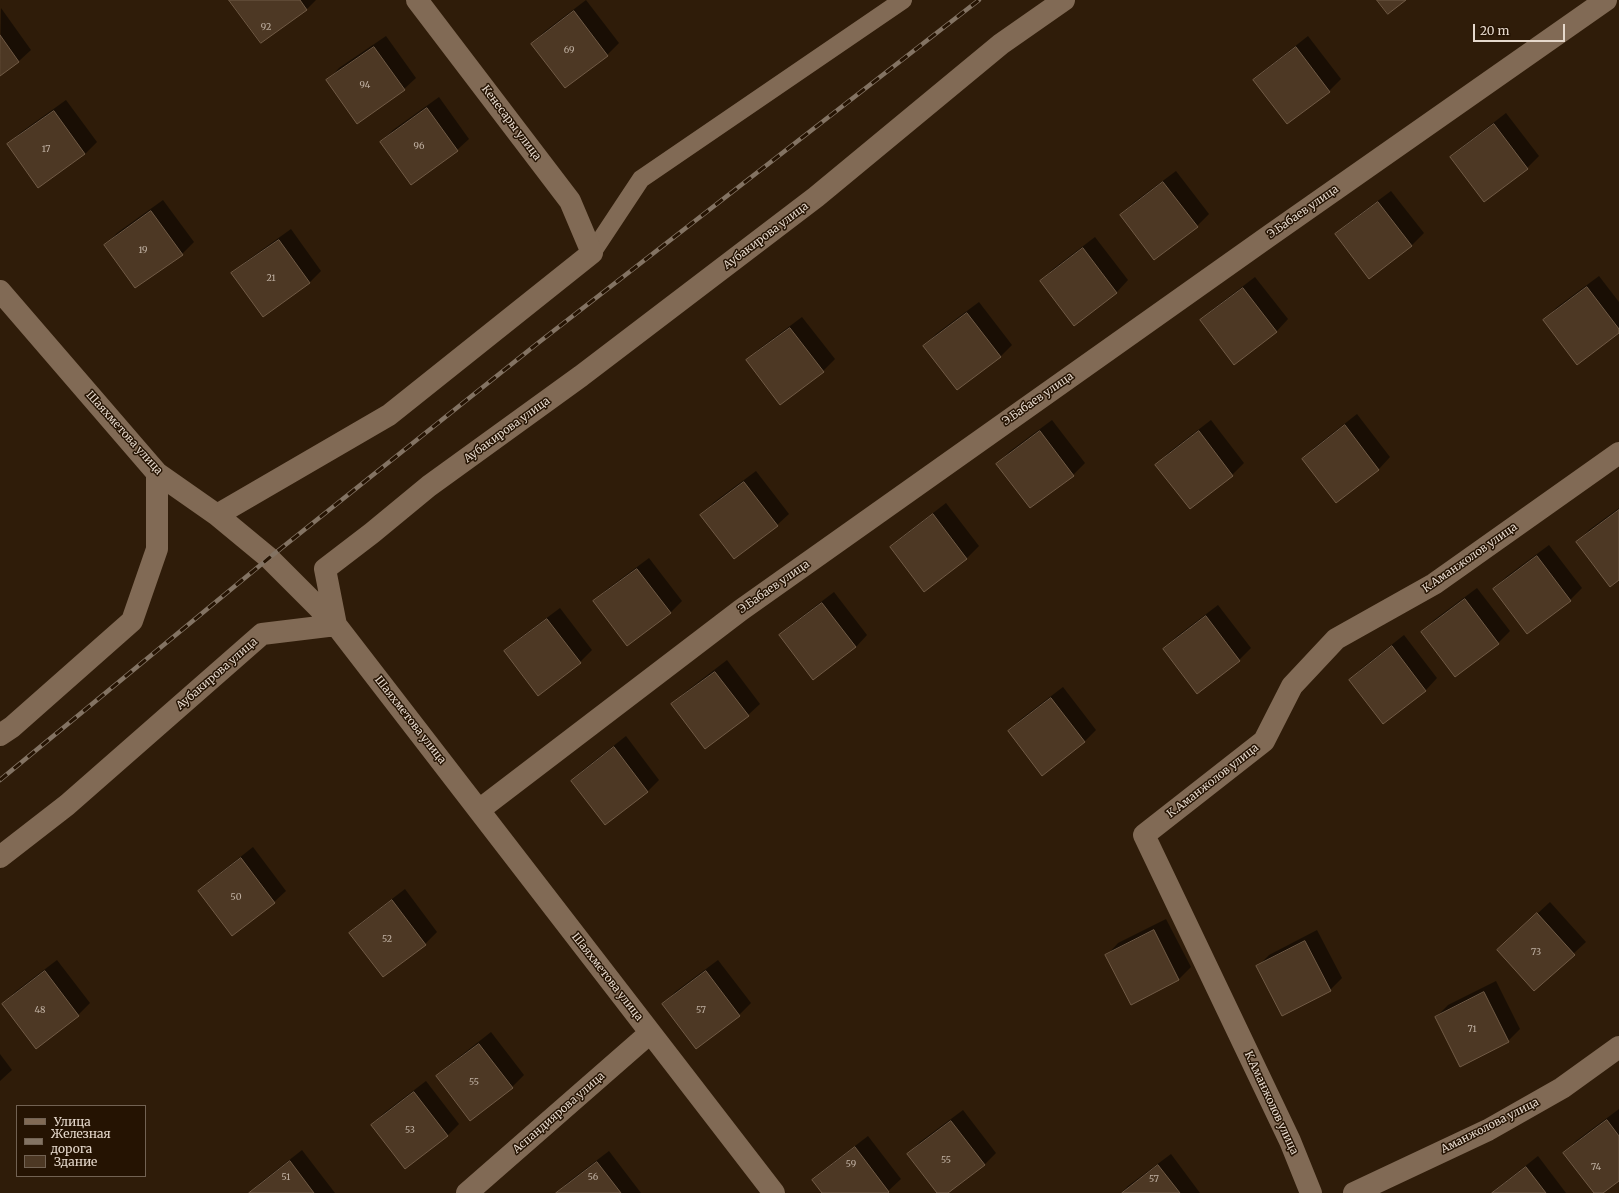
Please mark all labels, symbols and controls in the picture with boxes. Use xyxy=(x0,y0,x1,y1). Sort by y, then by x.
scale bar xyxy=(1475,16,1567,42)
house number: 92 xyxy=(261,22,271,32)
text: 20 m xyxy=(1480,23,1509,38)
house number: 69 xyxy=(564,45,574,55)
house number: 94 xyxy=(360,80,370,90)
street label: Кенесары улица xyxy=(479,83,543,163)
house number: 96 xyxy=(414,141,424,151)
house number: 17 xyxy=(42,144,50,154)
street label: Э.Бабаев улица xyxy=(1265,183,1341,241)
street label: Аубакирова улица xyxy=(721,200,811,272)
house number: 19 xyxy=(138,245,148,255)
house number: 21 xyxy=(266,273,276,283)
street label: Э.Бабаев улица xyxy=(1000,370,1076,428)
street label: Шаяхметова улица xyxy=(83,388,165,478)
street label: Аубакирова улица xyxy=(461,394,553,466)
street label: К.Аманжолов улица xyxy=(1420,520,1520,596)
street label: Э.Бабаев улица xyxy=(736,558,812,616)
street label: Аубакирова улица xyxy=(174,635,260,713)
street label: Шаяхметова улица xyxy=(372,673,448,767)
street label: К.Аманжолов улица xyxy=(1165,741,1261,821)
house number: 50 xyxy=(231,892,241,902)
street label: Шаяхметова улица xyxy=(569,930,645,1024)
house number: 52 xyxy=(382,934,392,944)
house number: 73 xyxy=(1531,947,1541,957)
house number: 48 xyxy=(35,1005,45,1015)
house number: 57 xyxy=(696,1005,706,1015)
house number: 71 xyxy=(1467,1024,1477,1034)
street label: К.Аманжолов улица xyxy=(1241,1049,1301,1157)
street label: Аспандиярова улица xyxy=(510,1070,608,1156)
house number: 55 xyxy=(469,1077,479,1087)
street label: Аманжолова улица xyxy=(1439,1096,1541,1156)
legend xyxy=(16,1105,146,1177)
text: Улица xyxy=(54,1114,91,1129)
house number: 53 xyxy=(405,1125,415,1135)
text: Железная дорога xyxy=(51,1126,111,1156)
text: Здание xyxy=(54,1154,97,1169)
house number: 55 xyxy=(941,1155,951,1165)
house number: 59 xyxy=(846,1159,856,1169)
house number: 74 xyxy=(1591,1162,1601,1172)
house number: 51 xyxy=(282,1172,290,1182)
house number: 56 xyxy=(588,1172,598,1182)
house number: 57 xyxy=(1149,1174,1159,1184)

